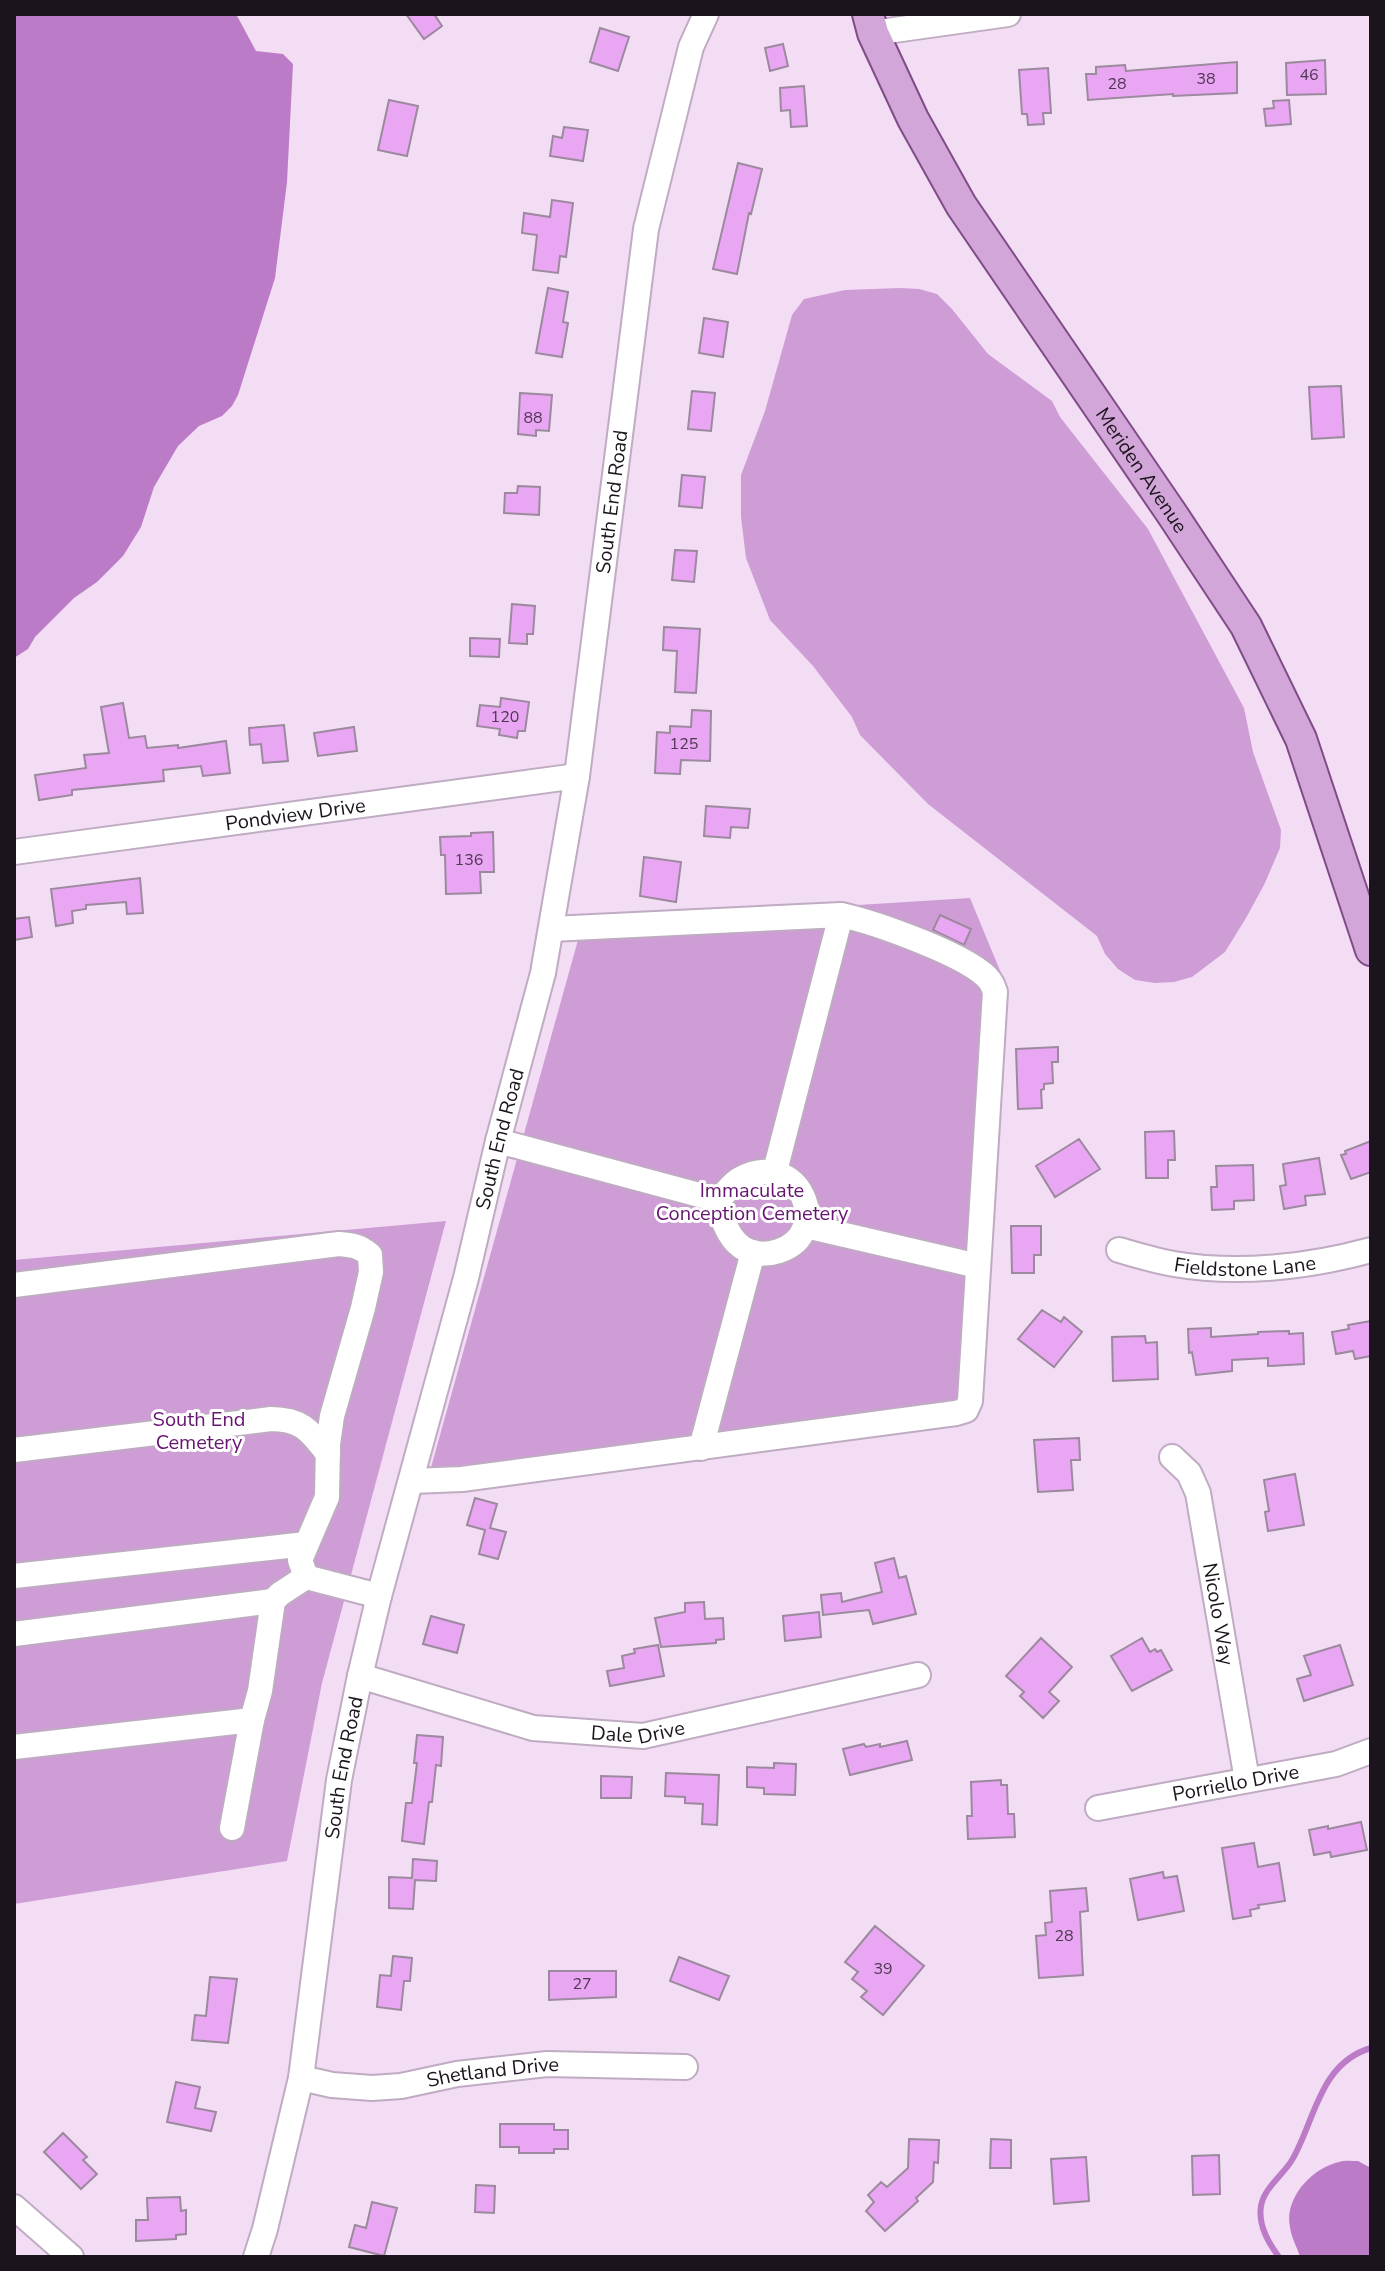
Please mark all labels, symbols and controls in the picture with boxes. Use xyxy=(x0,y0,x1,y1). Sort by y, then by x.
house number: 46 xyxy=(1299,64,1319,86)
house number: 38 xyxy=(1196,68,1216,90)
house number: 28 xyxy=(1107,73,1127,95)
street label: Meriden Avenue xyxy=(1090,402,1194,538)
house number: 88 xyxy=(523,407,543,429)
street label: South End Road xyxy=(589,428,634,575)
house number: 120 xyxy=(491,706,519,728)
house number: 125 xyxy=(670,733,698,755)
street label: Pondview Drive xyxy=(224,791,367,837)
house number: 136 xyxy=(455,849,483,871)
street label: South End Road xyxy=(469,1065,530,1212)
park label: Immaculate Conception Cemetery xyxy=(656,1177,849,1227)
street label: Fieldstone Lane xyxy=(1172,1249,1318,1283)
park label: South End Cemetery xyxy=(153,1406,245,1456)
street label: Nicolo Way xyxy=(1197,1561,1241,1668)
street label: South End Road xyxy=(318,1694,369,1841)
street label: Dale Drive xyxy=(590,1714,687,1750)
street label: Porriello Drive xyxy=(1170,1758,1301,1807)
house number: 28 xyxy=(1054,1925,1074,1947)
house number: 39 xyxy=(873,1958,893,1980)
house number: 27 xyxy=(572,1973,592,1995)
street label: Shetland Drive xyxy=(424,2050,559,2094)

